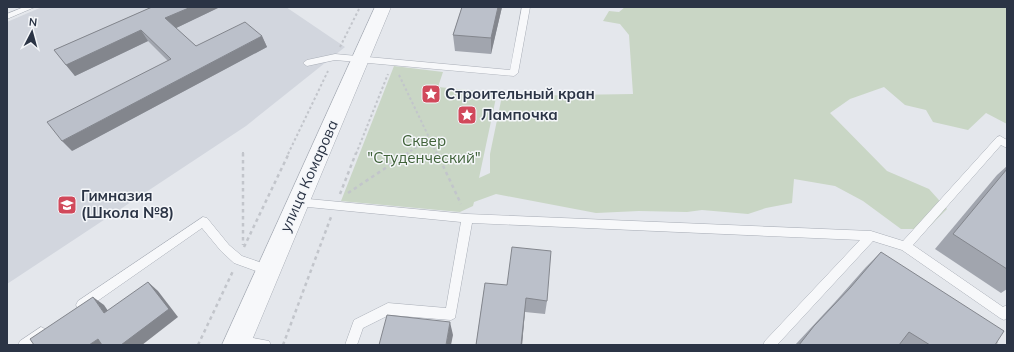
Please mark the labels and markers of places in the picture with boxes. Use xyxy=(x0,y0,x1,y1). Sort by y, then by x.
place icon: Строительный кран xyxy=(420,83,442,105)
place label: Строительный кран xyxy=(445,84,595,103)
place icon: Лампочка xyxy=(456,104,478,126)
place label: Лампочка xyxy=(481,105,558,124)
place label: Гимназия (Школа №8) xyxy=(81,186,174,222)
school or university icon: Гимназия (Школа №8) xyxy=(56,194,78,216)

